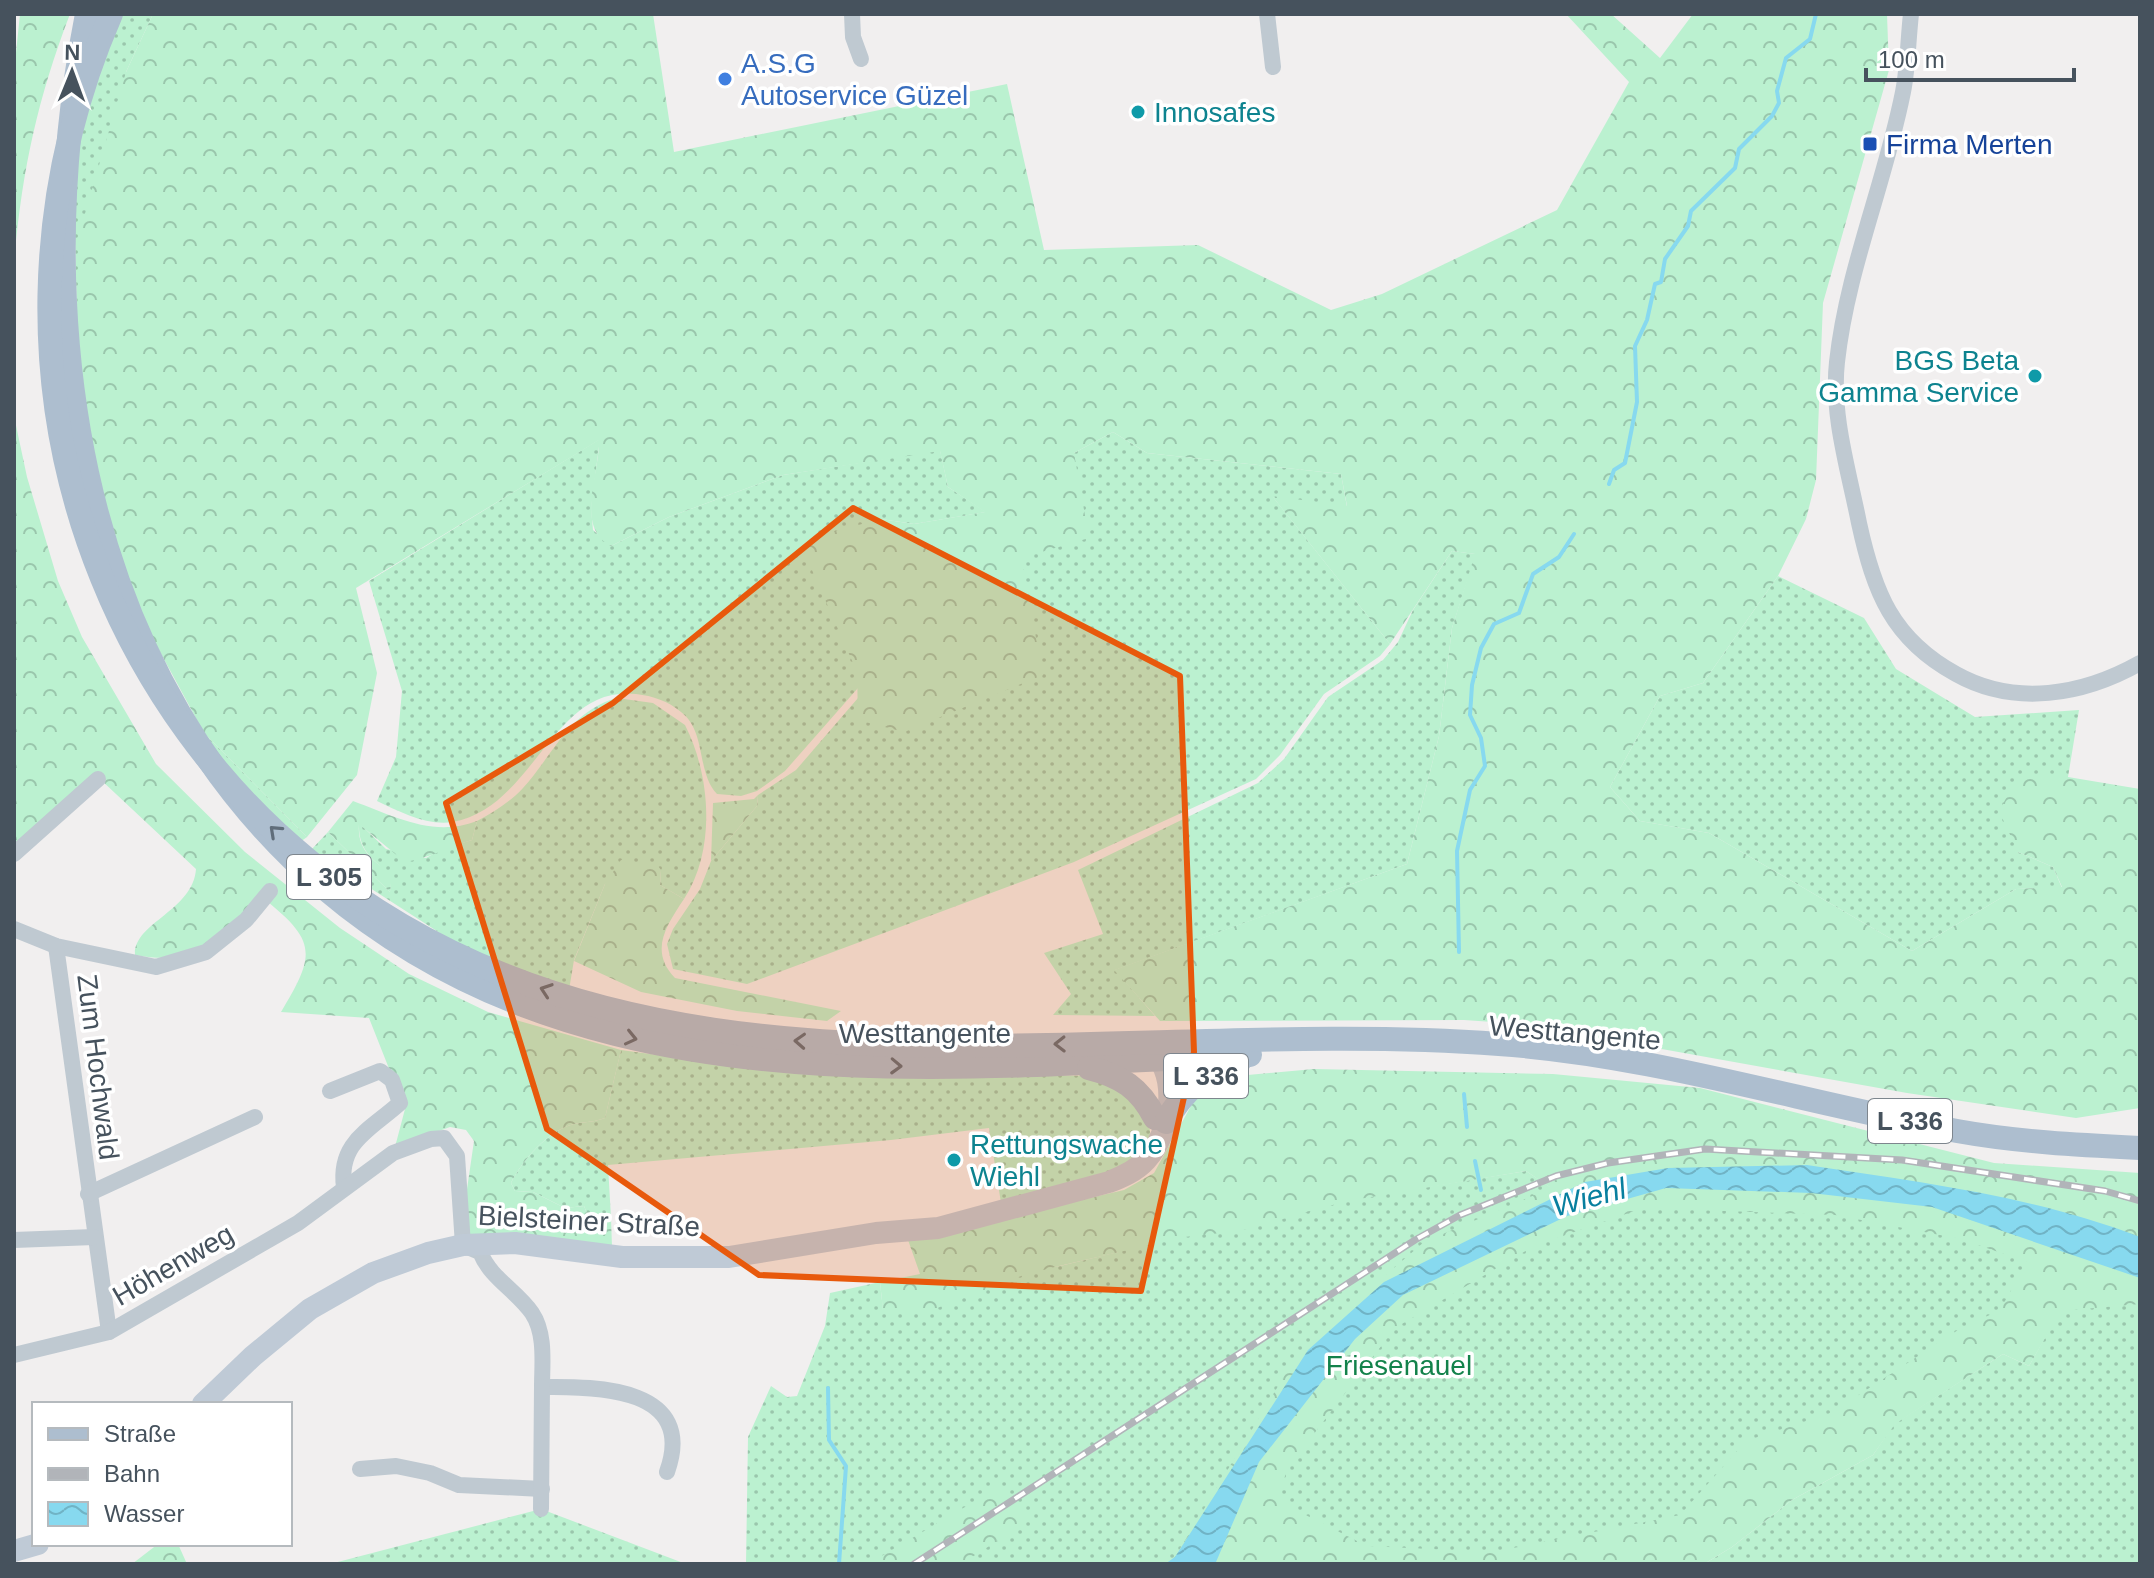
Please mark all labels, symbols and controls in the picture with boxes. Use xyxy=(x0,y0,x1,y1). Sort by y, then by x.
north arrow xyxy=(32,32,112,112)
scale bar xyxy=(1866,32,2074,82)
text: N xyxy=(64,40,81,65)
text: 100 m xyxy=(1878,46,1945,73)
place label: A.S.G Autoservice Güzel xyxy=(741,48,968,111)
marker: A.S.G Autoservice Güzel xyxy=(716,70,734,88)
place label: Innosafes xyxy=(1154,97,1275,128)
marker: Innosafes xyxy=(1129,103,1147,121)
place label: Firma Merten xyxy=(1886,129,2052,160)
marker: Firma Merten xyxy=(1861,135,1879,153)
place label: BGS Beta Gamma Service xyxy=(1818,345,2019,408)
marker: BGS Beta Gamma Service xyxy=(2026,367,2044,385)
one-way arrow xyxy=(270,826,284,841)
road number: L 305 xyxy=(287,855,371,899)
street label: Zum Hochwald xyxy=(71,972,125,1162)
one-way arrow xyxy=(540,983,554,999)
street label: Westtangente xyxy=(1488,1010,1662,1056)
street label: Westtangente xyxy=(839,1018,1011,1049)
one-way arrow xyxy=(623,1029,637,1046)
one-way arrow xyxy=(793,1033,806,1050)
one-way arrow xyxy=(1053,1035,1066,1052)
road number: L 336 xyxy=(1164,1054,1248,1098)
one-way arrow xyxy=(890,1057,903,1074)
road number: L 336 xyxy=(1868,1099,1952,1143)
place label: Rettungswache Wiehl xyxy=(970,1129,1163,1192)
marker: Rettungswache Wiehl xyxy=(945,1151,963,1169)
water label: Wiehl xyxy=(1549,1171,1631,1223)
street label: Bielsteiner Straße xyxy=(477,1200,701,1242)
street label: Höhenweg xyxy=(107,1218,239,1312)
park label: Friesenauel xyxy=(1326,1350,1472,1381)
legend xyxy=(32,1402,292,1546)
text: Straße xyxy=(104,1420,176,1447)
text: Bahn xyxy=(104,1460,160,1487)
text: Wasser xyxy=(104,1500,184,1527)

